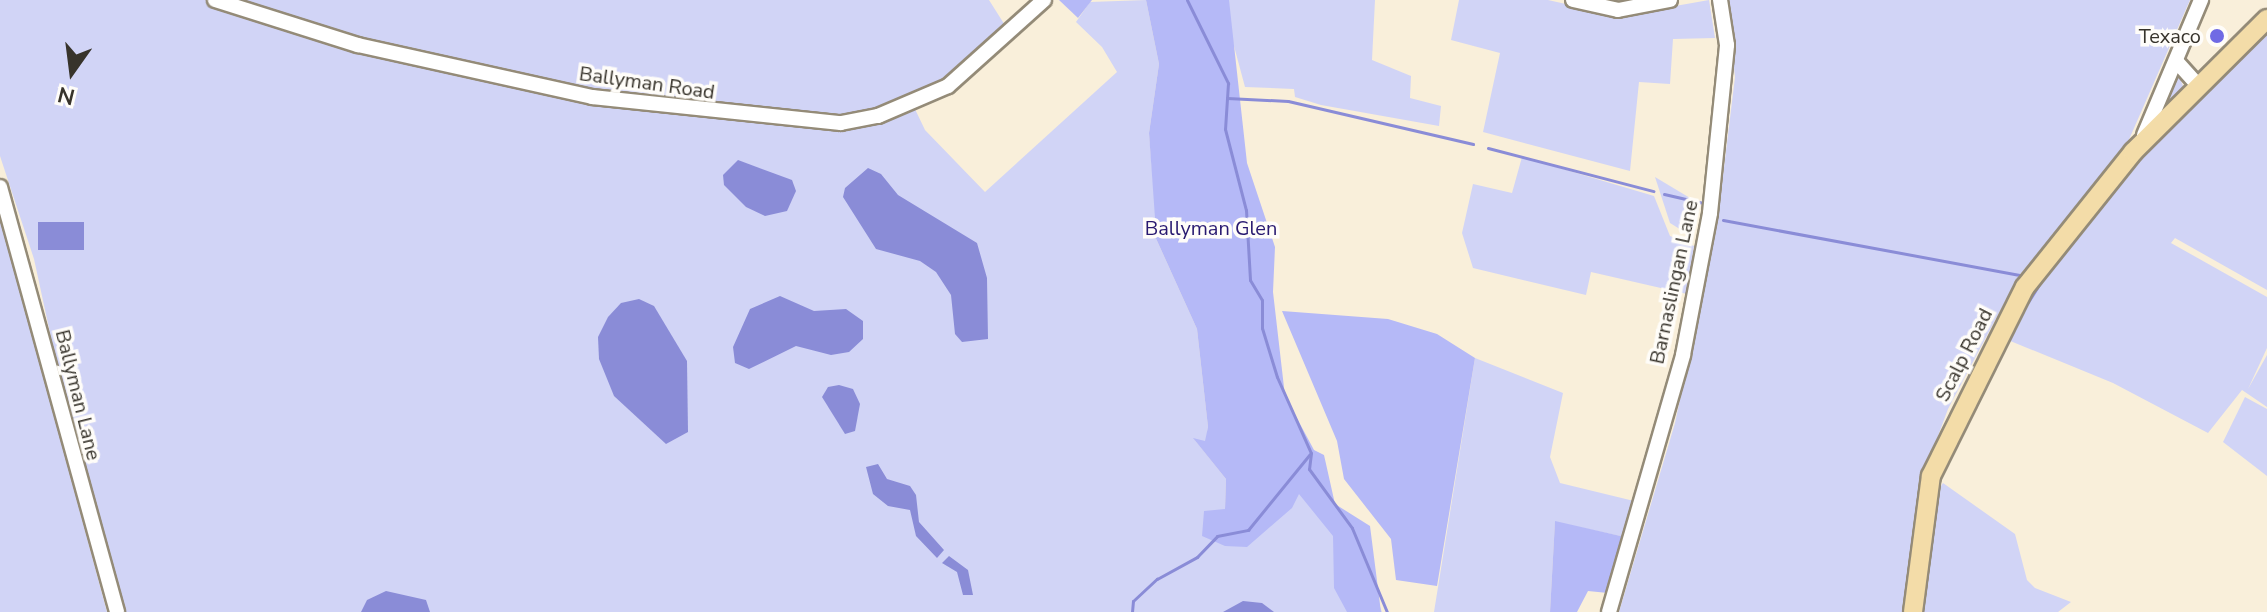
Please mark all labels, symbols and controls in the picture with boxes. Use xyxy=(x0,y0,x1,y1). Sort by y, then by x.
place label: Texaco xyxy=(2139,24,2201,48)
marker: Texaco xyxy=(2208,27,2226,45)
north arrow xyxy=(32,32,112,112)
street label: Ballyman Road xyxy=(578,62,716,104)
text: N xyxy=(55,79,78,112)
street label: Barnaslingan Lane xyxy=(1645,198,1703,366)
park label: Ballyman Glen xyxy=(1145,216,1277,240)
street label: Scalp Road xyxy=(1930,304,1998,406)
street label: Ballyman Lane xyxy=(50,327,106,463)

